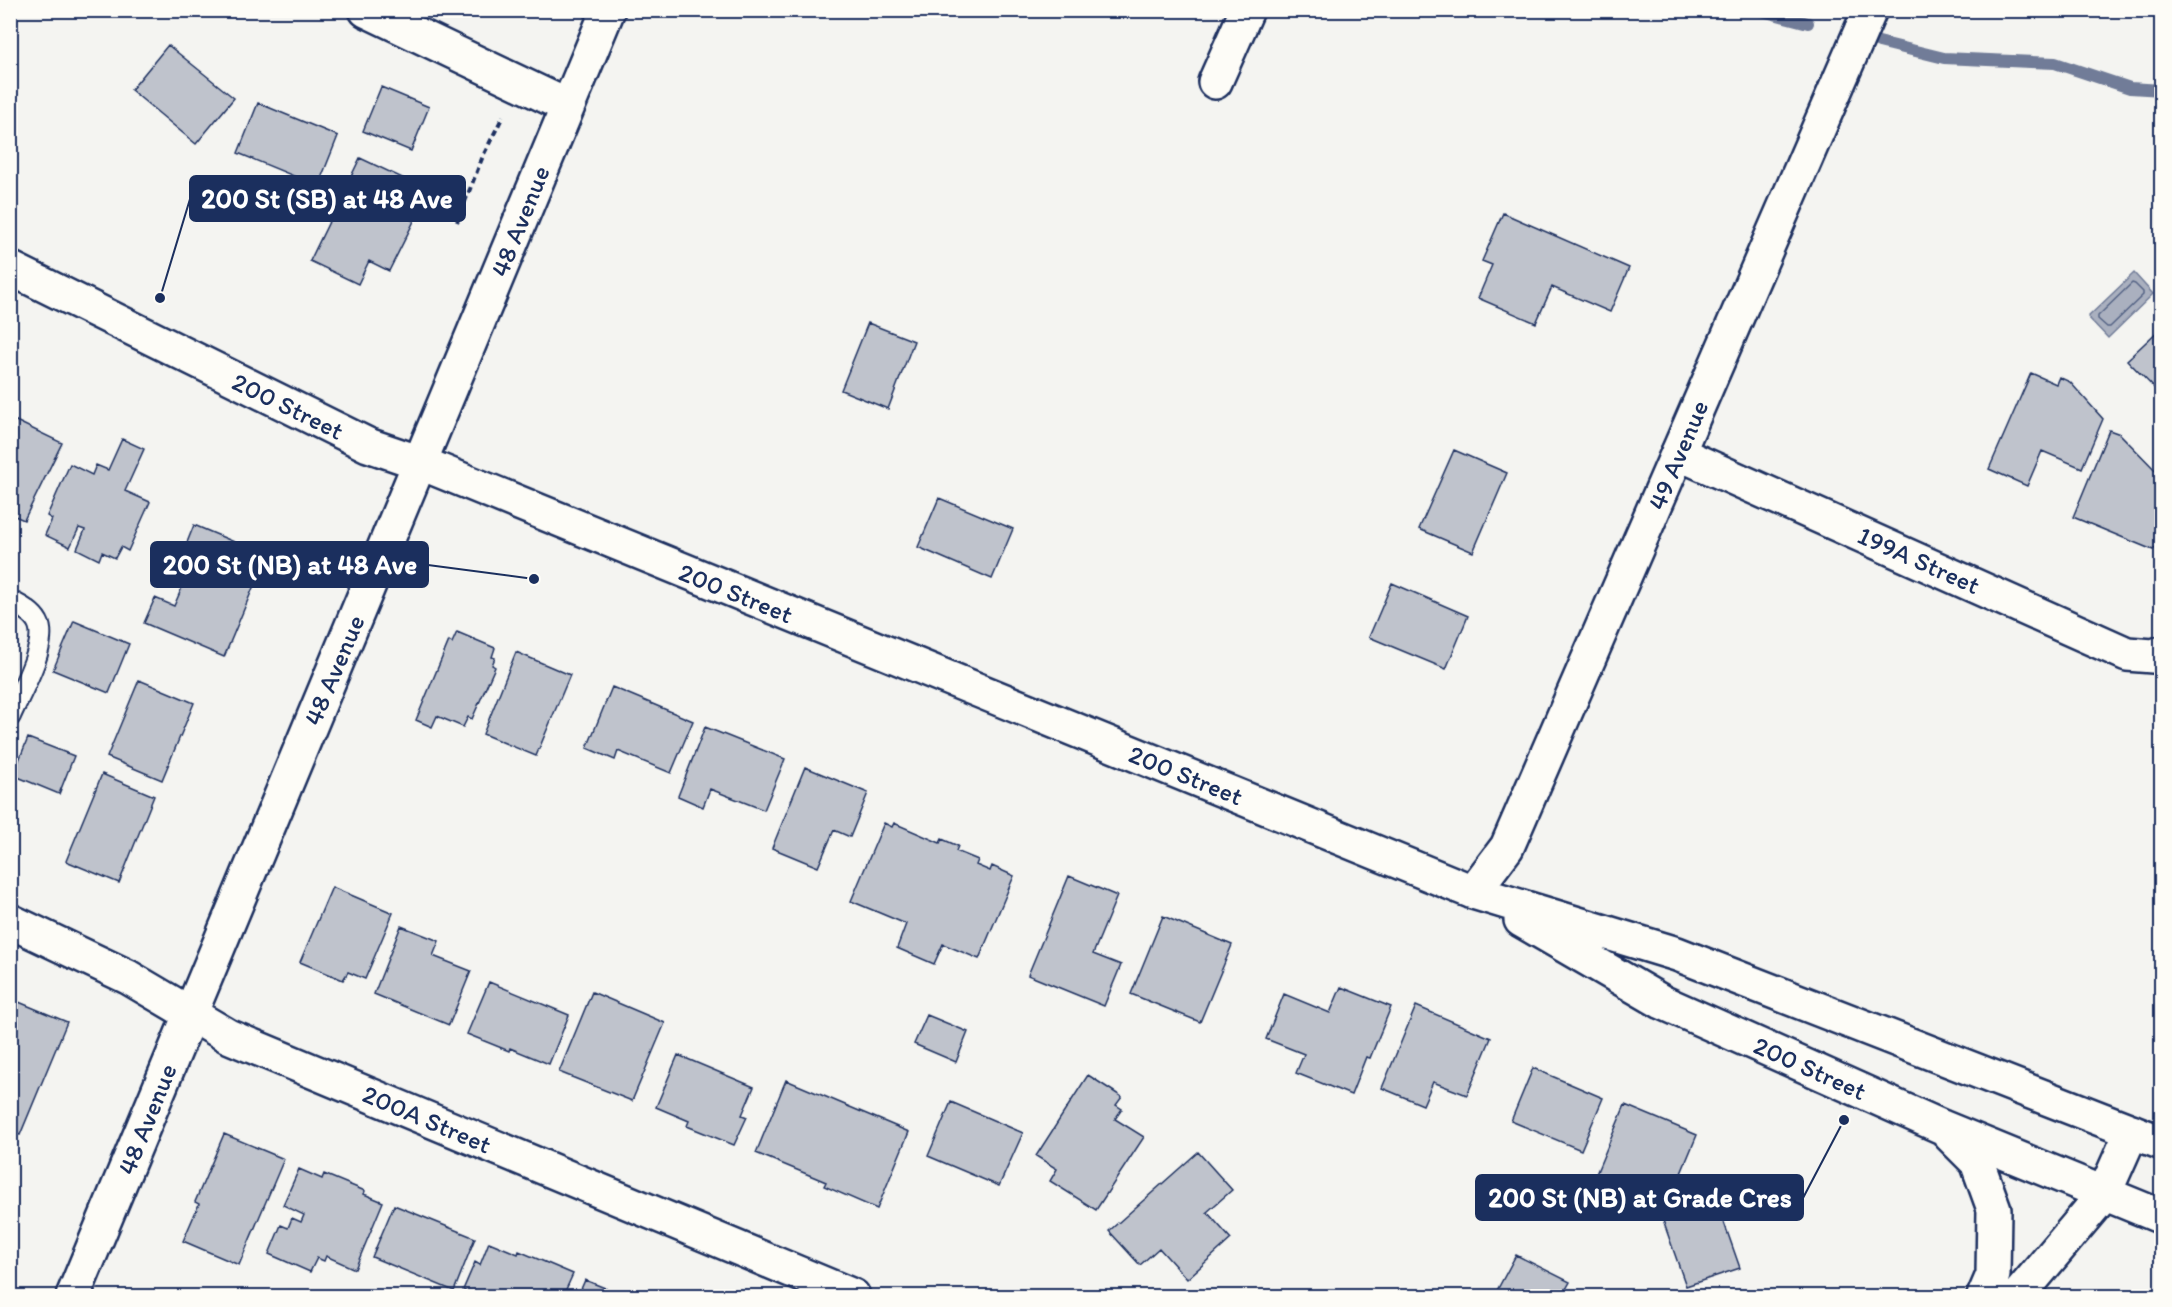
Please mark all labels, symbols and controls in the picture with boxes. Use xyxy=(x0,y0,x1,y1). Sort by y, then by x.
street label: 48 Avenue xyxy=(483,161,557,281)
callout: 200 St (SB) at 48 Ave xyxy=(190,176,465,221)
text: 200 St (SB) at 48 Ave xyxy=(201,182,453,215)
street label: 200 Street xyxy=(227,365,349,447)
street label: 49 Avenue xyxy=(1641,395,1715,515)
street label: 199A Street xyxy=(1853,519,1985,601)
callout: 200 St (NB) at 48 Ave xyxy=(151,542,428,587)
text: 200 St (NB) at 48 Ave xyxy=(163,548,417,581)
street label: 200 Street xyxy=(674,556,798,630)
street label: 48 Avenue xyxy=(296,610,372,730)
street label: 200 Street xyxy=(1124,738,1248,812)
street label: 200 Street xyxy=(1749,1029,1872,1107)
street label: 48 Avenue xyxy=(110,1059,184,1179)
street label: 200A Street xyxy=(358,1078,496,1161)
callout: 200 St (NB) at Grade Cres xyxy=(1476,1175,1803,1220)
text: 200 St (NB) at Grade Cres xyxy=(1488,1181,1792,1214)

